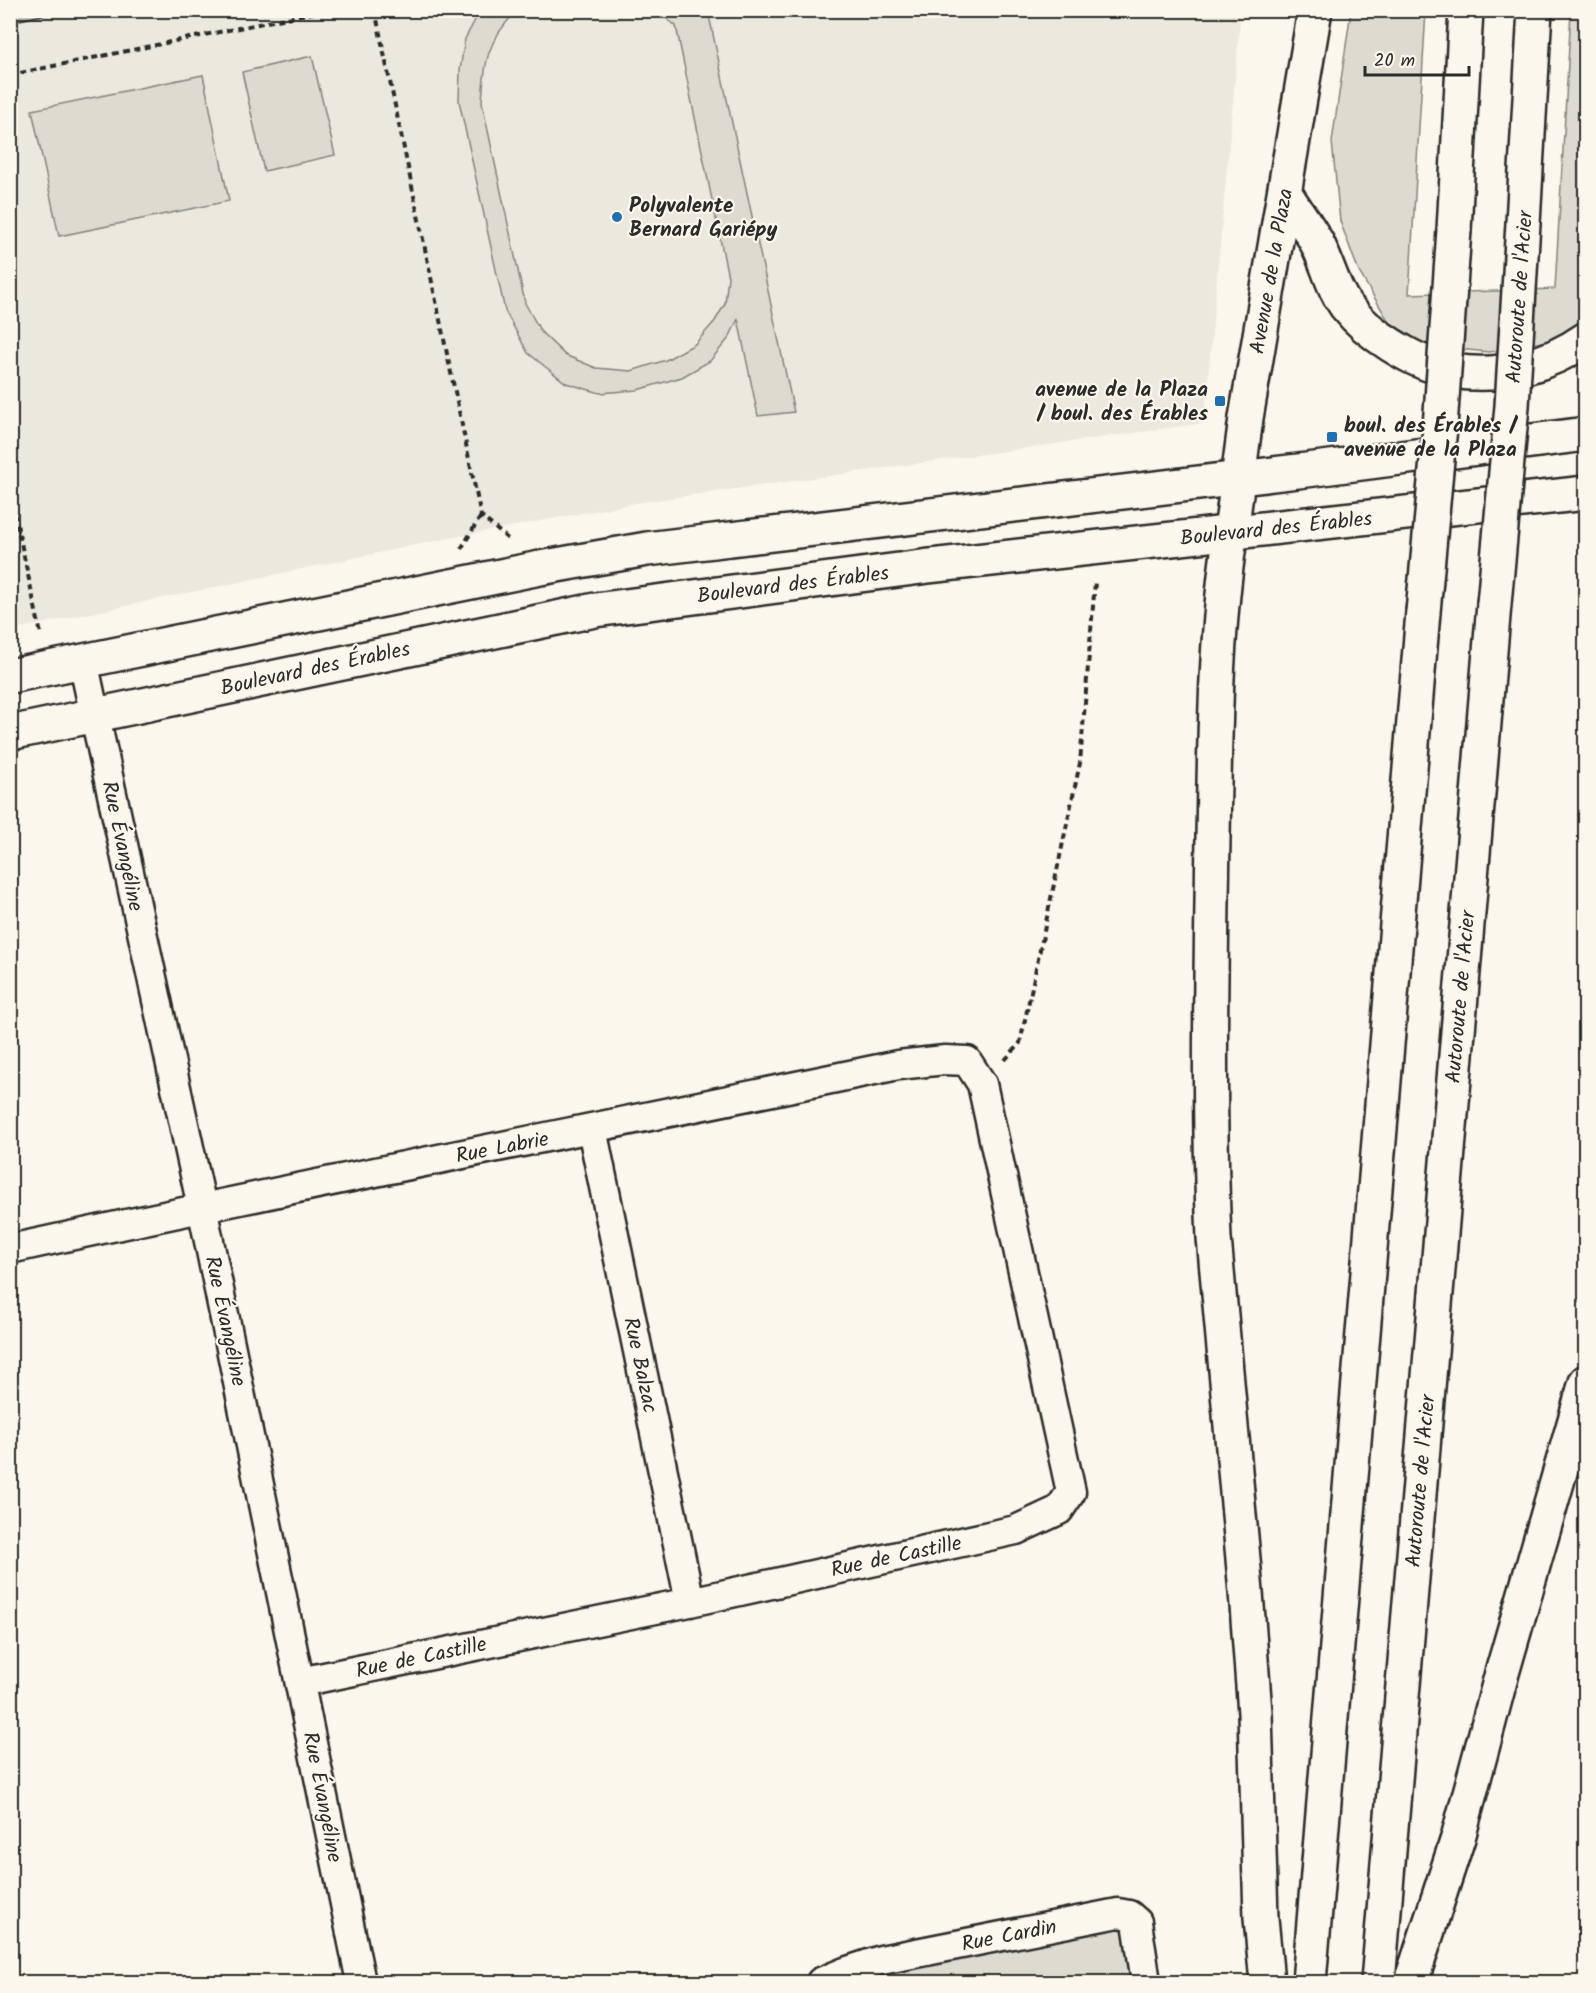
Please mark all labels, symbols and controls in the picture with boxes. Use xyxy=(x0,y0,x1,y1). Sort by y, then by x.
scale bar xyxy=(1365,39,1468,77)
text: 20 m xyxy=(1374,47,1415,76)
street label: Avenue de la Plaza xyxy=(1242,186,1303,357)
place label: Polyvalente Bernard Gariépy xyxy=(629,190,777,247)
street label: Autoroute de l'Acier xyxy=(1498,209,1543,385)
marker: Polyvalente Bernard Gariépy xyxy=(610,210,624,224)
place label: avenue de la Plaza / boul. des Érables xyxy=(1035,374,1208,431)
marker: avenue de la Plaza / boul. des Érables xyxy=(1213,394,1227,408)
place label: boul. des Érables / avenue de la Plaza xyxy=(1344,410,1518,467)
marker: boul. des Érables / avenue de la Plaza xyxy=(1325,430,1339,444)
street label: Boulevard des Érables xyxy=(1178,503,1374,556)
street label: Boulevard des Érables xyxy=(695,557,891,614)
street label: Boulevard des Érables xyxy=(217,633,413,706)
street label: Rue Évangéline xyxy=(92,778,152,915)
street label: Autoroute de l'Acier xyxy=(1438,908,1486,1085)
street label: Rue Labrie xyxy=(453,1123,552,1174)
street label: Rue Évangéline xyxy=(195,1253,255,1390)
street label: Rue Balzac xyxy=(613,1314,666,1416)
street label: Autoroute de l'Acier xyxy=(1398,1392,1446,1569)
street label: Rue de Castille xyxy=(828,1527,965,1587)
street label: Rue de Castille xyxy=(353,1628,490,1688)
street label: Rue Évangéline xyxy=(293,1729,350,1866)
street label: Rue Cardin xyxy=(959,1911,1060,1962)

